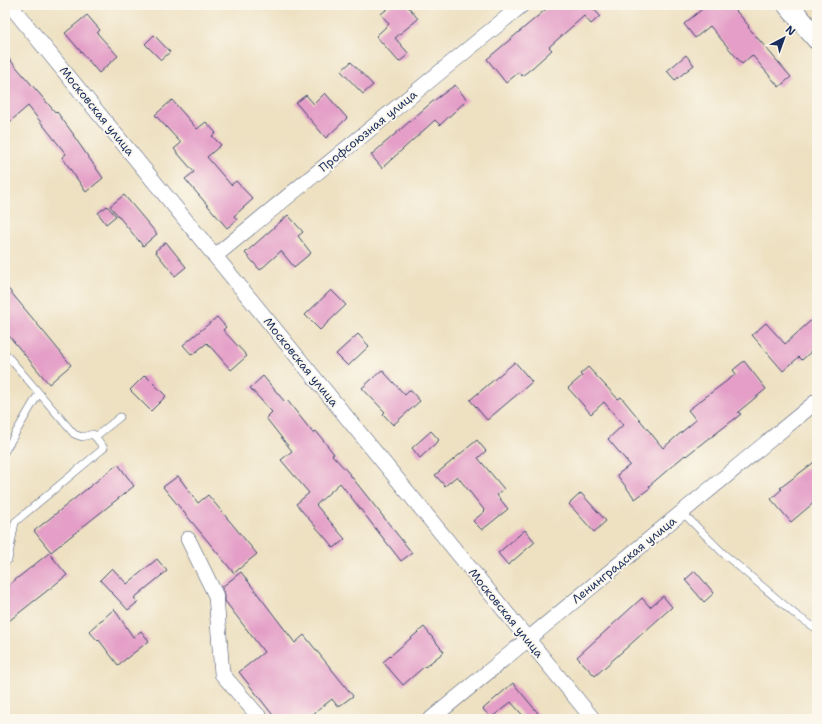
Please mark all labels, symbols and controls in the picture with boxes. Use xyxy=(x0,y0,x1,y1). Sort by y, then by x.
north arrow xyxy=(764,18,804,58)
text: N xyxy=(782,22,799,40)
street label: Московская улица xyxy=(56,63,138,160)
street label: Профсоюзная улица xyxy=(316,86,421,176)
street label: Московская улица xyxy=(260,314,342,411)
street label: Ленинградская улица xyxy=(568,513,680,607)
street label: Московская улица xyxy=(465,565,547,662)

